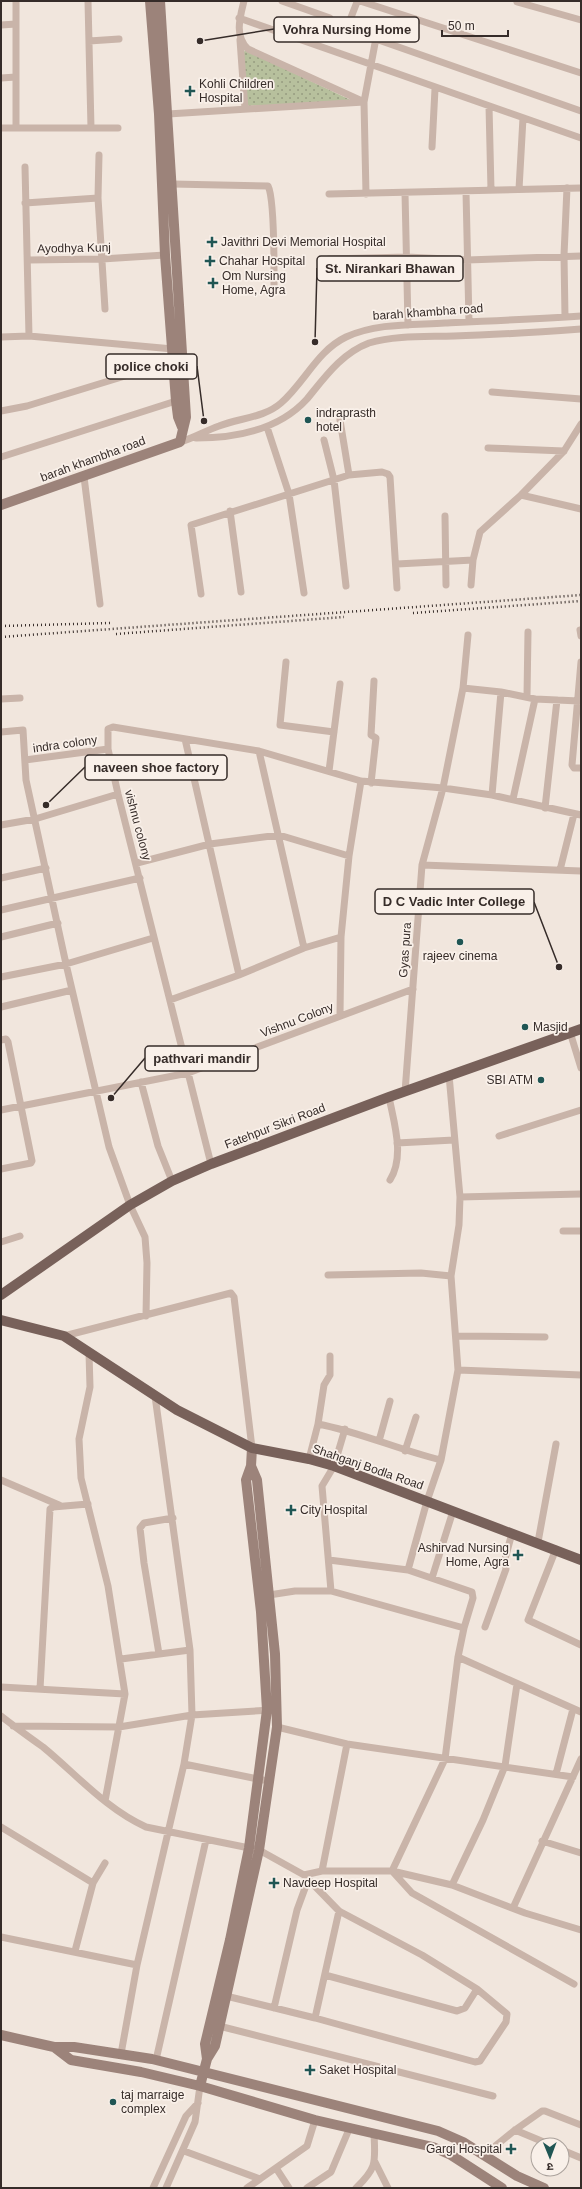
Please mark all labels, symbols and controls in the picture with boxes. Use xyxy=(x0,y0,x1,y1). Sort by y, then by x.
scale bar xyxy=(442,12,508,38)
callout: Vohra Nursing Home xyxy=(274,17,419,42)
text: 50 m xyxy=(448,19,475,33)
text: Vohra Nursing Home xyxy=(283,22,411,37)
place label: Kohli Children Hospital xyxy=(199,77,274,105)
marker: Kohli Children Hospital xyxy=(184,85,196,97)
place label: Javithri Devi Memorial Hospital xyxy=(221,235,386,249)
marker: Javithri Devi Memorial Hospital xyxy=(206,236,218,248)
street label: Ayodhya Kunj xyxy=(37,240,111,256)
place label: Chahar Hospital xyxy=(219,254,305,268)
marker: Chahar Hospital xyxy=(204,255,216,267)
callout: St. Nirankari Bhawan xyxy=(317,256,463,281)
text: St. Nirankari Bhawan xyxy=(325,261,455,276)
place label: Om Nursing Home, Agra xyxy=(222,269,286,297)
marker: Om Nursing Home, Agra xyxy=(207,277,219,289)
street label: barah khambha road xyxy=(372,301,484,323)
callout: police choki xyxy=(106,354,197,379)
text: police choki xyxy=(113,359,189,374)
place label: indraprasth hotel xyxy=(316,406,376,434)
marker: indraprasth hotel xyxy=(303,415,313,425)
street label: barah khambha road xyxy=(39,433,147,485)
street label: indra colony xyxy=(32,733,98,755)
callout: naveen shoe factory xyxy=(85,755,227,780)
text: naveen shoe factory xyxy=(93,760,220,775)
street label: vishnu colony xyxy=(122,788,154,862)
callout: D C Vadic Inter College xyxy=(375,889,534,914)
text: D C Vadic Inter College xyxy=(383,894,525,909)
street label: Gyas pura xyxy=(396,922,414,978)
marker: rajeev cinema xyxy=(455,937,465,947)
place label: rajeev cinema xyxy=(423,949,498,963)
street label: Vishnu Colony xyxy=(258,1000,336,1040)
place label: Masjid xyxy=(533,1020,568,1034)
marker: Masjid xyxy=(520,1022,530,1032)
callout: pathvari mandir xyxy=(145,1046,258,1071)
text: pathvari mandir xyxy=(153,1051,251,1066)
place label: SBI ATM xyxy=(487,1073,533,1087)
marker: SBI ATM xyxy=(536,1075,546,1085)
street label: Fatehpur Sikri Road xyxy=(223,1100,327,1152)
street label: Shahganj Bodla Road xyxy=(311,1441,425,1493)
place label: City Hospital xyxy=(300,1503,367,1517)
marker: City Hospital xyxy=(285,1504,297,1516)
place label: Ashirvad Nursing Home, Agra xyxy=(418,1541,509,1569)
marker: Ashirvad Nursing Home, Agra xyxy=(512,1549,524,1561)
place label: Navdeep Hospital xyxy=(283,1876,378,1890)
marker: Navdeep Hospital xyxy=(268,1877,280,1889)
place label: Saket Hospital xyxy=(319,2063,396,2077)
marker: Saket Hospital xyxy=(304,2064,316,2076)
place label: taj marraige complex xyxy=(121,2088,185,2116)
marker: taj marraige complex xyxy=(108,2097,118,2107)
north arrow xyxy=(530,2137,570,2177)
place label: Gargi Hospital xyxy=(426,2142,502,2156)
marker: Gargi Hospital xyxy=(505,2143,517,2155)
text: उ xyxy=(546,2161,553,2173)

